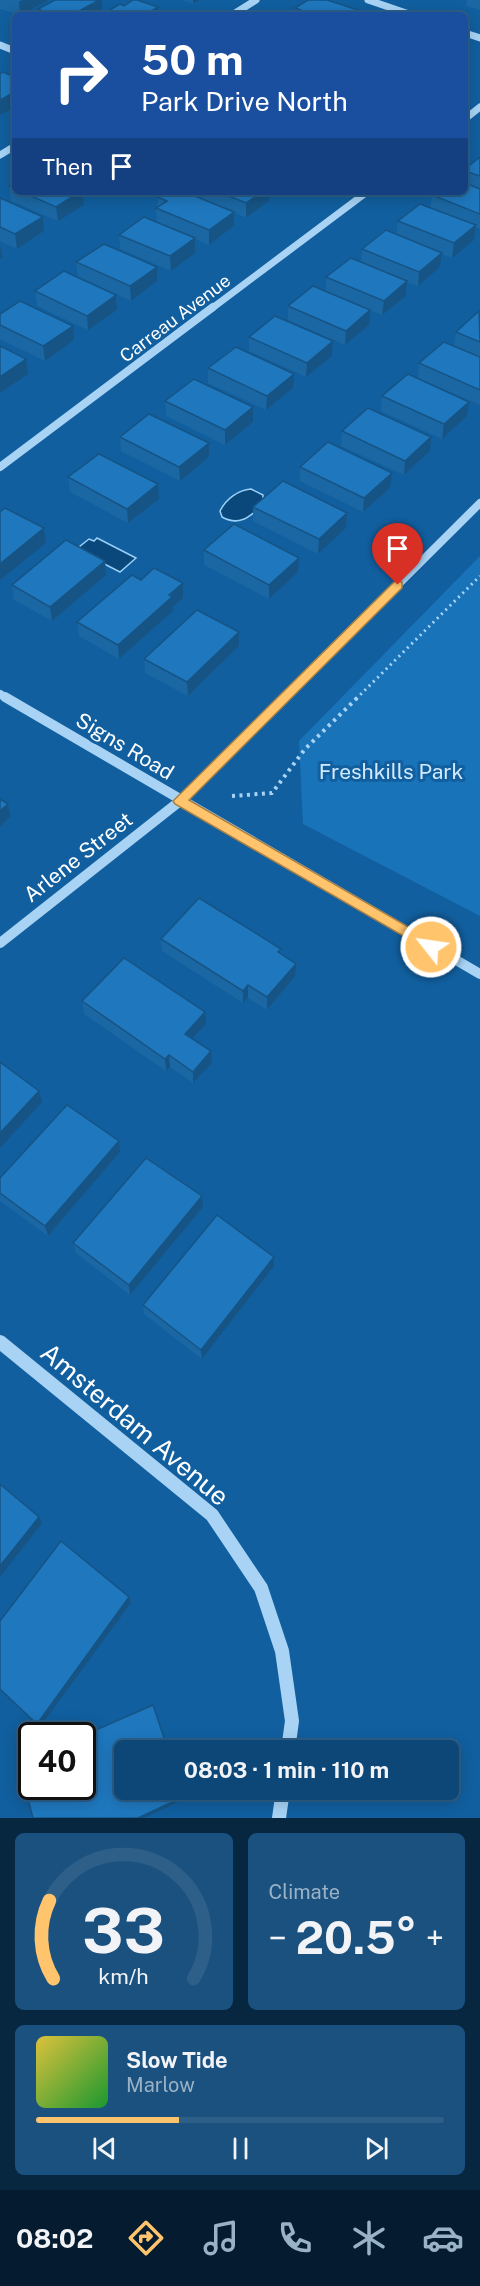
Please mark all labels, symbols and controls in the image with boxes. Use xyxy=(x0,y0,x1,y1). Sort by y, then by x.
text: 50 m xyxy=(141,35,244,84)
icon: right xyxy=(42,36,120,114)
text: Park Drive North xyxy=(141,85,348,117)
icon: arrive xyxy=(105,150,138,183)
text: Then xyxy=(42,154,93,180)
street label: Carreau Avenue xyxy=(116,270,234,366)
pin xyxy=(372,523,423,585)
icon: arrive xyxy=(381,532,414,565)
street label: Signs Road xyxy=(72,707,178,785)
park label: Freshkills Park xyxy=(319,759,464,784)
street label: Arlene Street xyxy=(19,807,137,907)
position arrow xyxy=(399,915,463,979)
street label: Amsterdam Avenue xyxy=(35,1336,235,1512)
speed limit sign: 40 xyxy=(18,1722,96,1800)
text: 08:03 · 1 min · 110 m xyxy=(184,1757,389,1783)
text: Climate xyxy=(269,1880,340,1904)
text: 33 xyxy=(82,1894,165,1967)
text: 20.5° xyxy=(296,1911,417,1964)
text: − xyxy=(269,1919,287,1957)
text: + xyxy=(426,1919,444,1957)
text: km/h xyxy=(99,1964,149,1989)
text: Slow Tide xyxy=(126,2047,228,2073)
text: Marlow xyxy=(126,2073,195,2097)
icon: previous xyxy=(88,2132,121,2165)
icon: pause xyxy=(224,2132,257,2165)
icon: next xyxy=(360,2132,393,2165)
icon: directions xyxy=(125,2217,167,2259)
icon: music xyxy=(200,2217,242,2259)
icon: phone xyxy=(274,2217,316,2259)
icon: climate xyxy=(348,2217,390,2259)
icon: car xyxy=(422,2217,464,2259)
text: 08:02 xyxy=(16,2222,93,2254)

